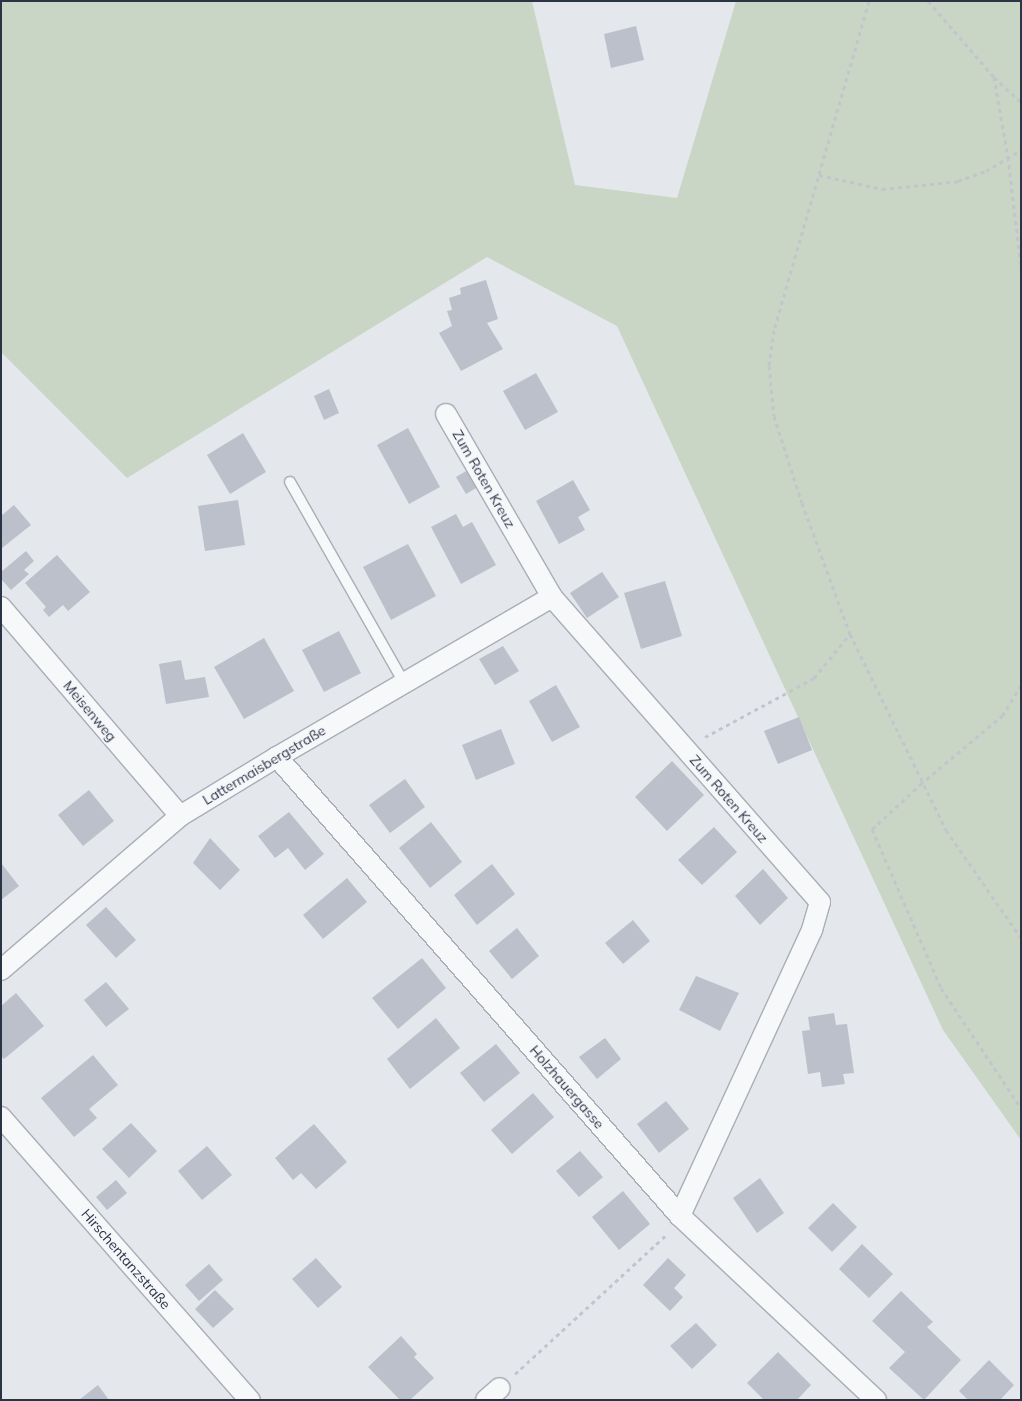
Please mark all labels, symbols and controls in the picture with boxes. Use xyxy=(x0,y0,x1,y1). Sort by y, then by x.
street label: Zum Roten Kreuz xyxy=(449,427,519,531)
street label: Meisenweg xyxy=(60,677,120,745)
street label: Lattermaisbergstraße xyxy=(200,722,328,808)
street label: Zum Roten Kreuz xyxy=(686,752,772,846)
street label: Holzhauergasse xyxy=(526,1042,608,1132)
street label: Hirschentanzstraße xyxy=(78,1205,174,1313)

